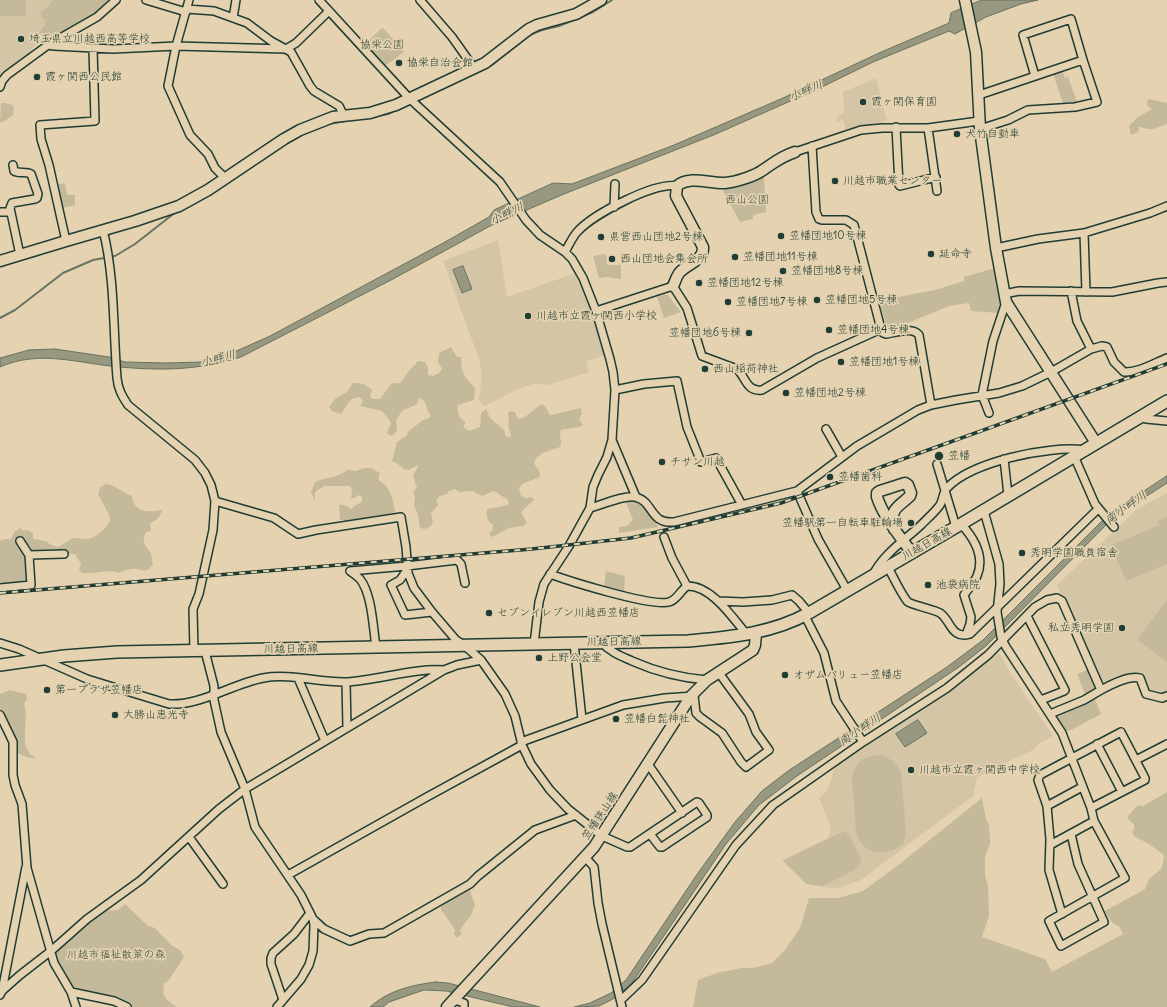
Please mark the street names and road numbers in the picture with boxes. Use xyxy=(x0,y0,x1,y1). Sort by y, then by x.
street label: 川越日高線 xyxy=(900,525,954,563)
street label: 川越日高線 xyxy=(586,635,642,649)
street label: 川越日高線 xyxy=(263,642,319,656)
street label: 笠幡狭山線 xyxy=(579,790,621,842)

